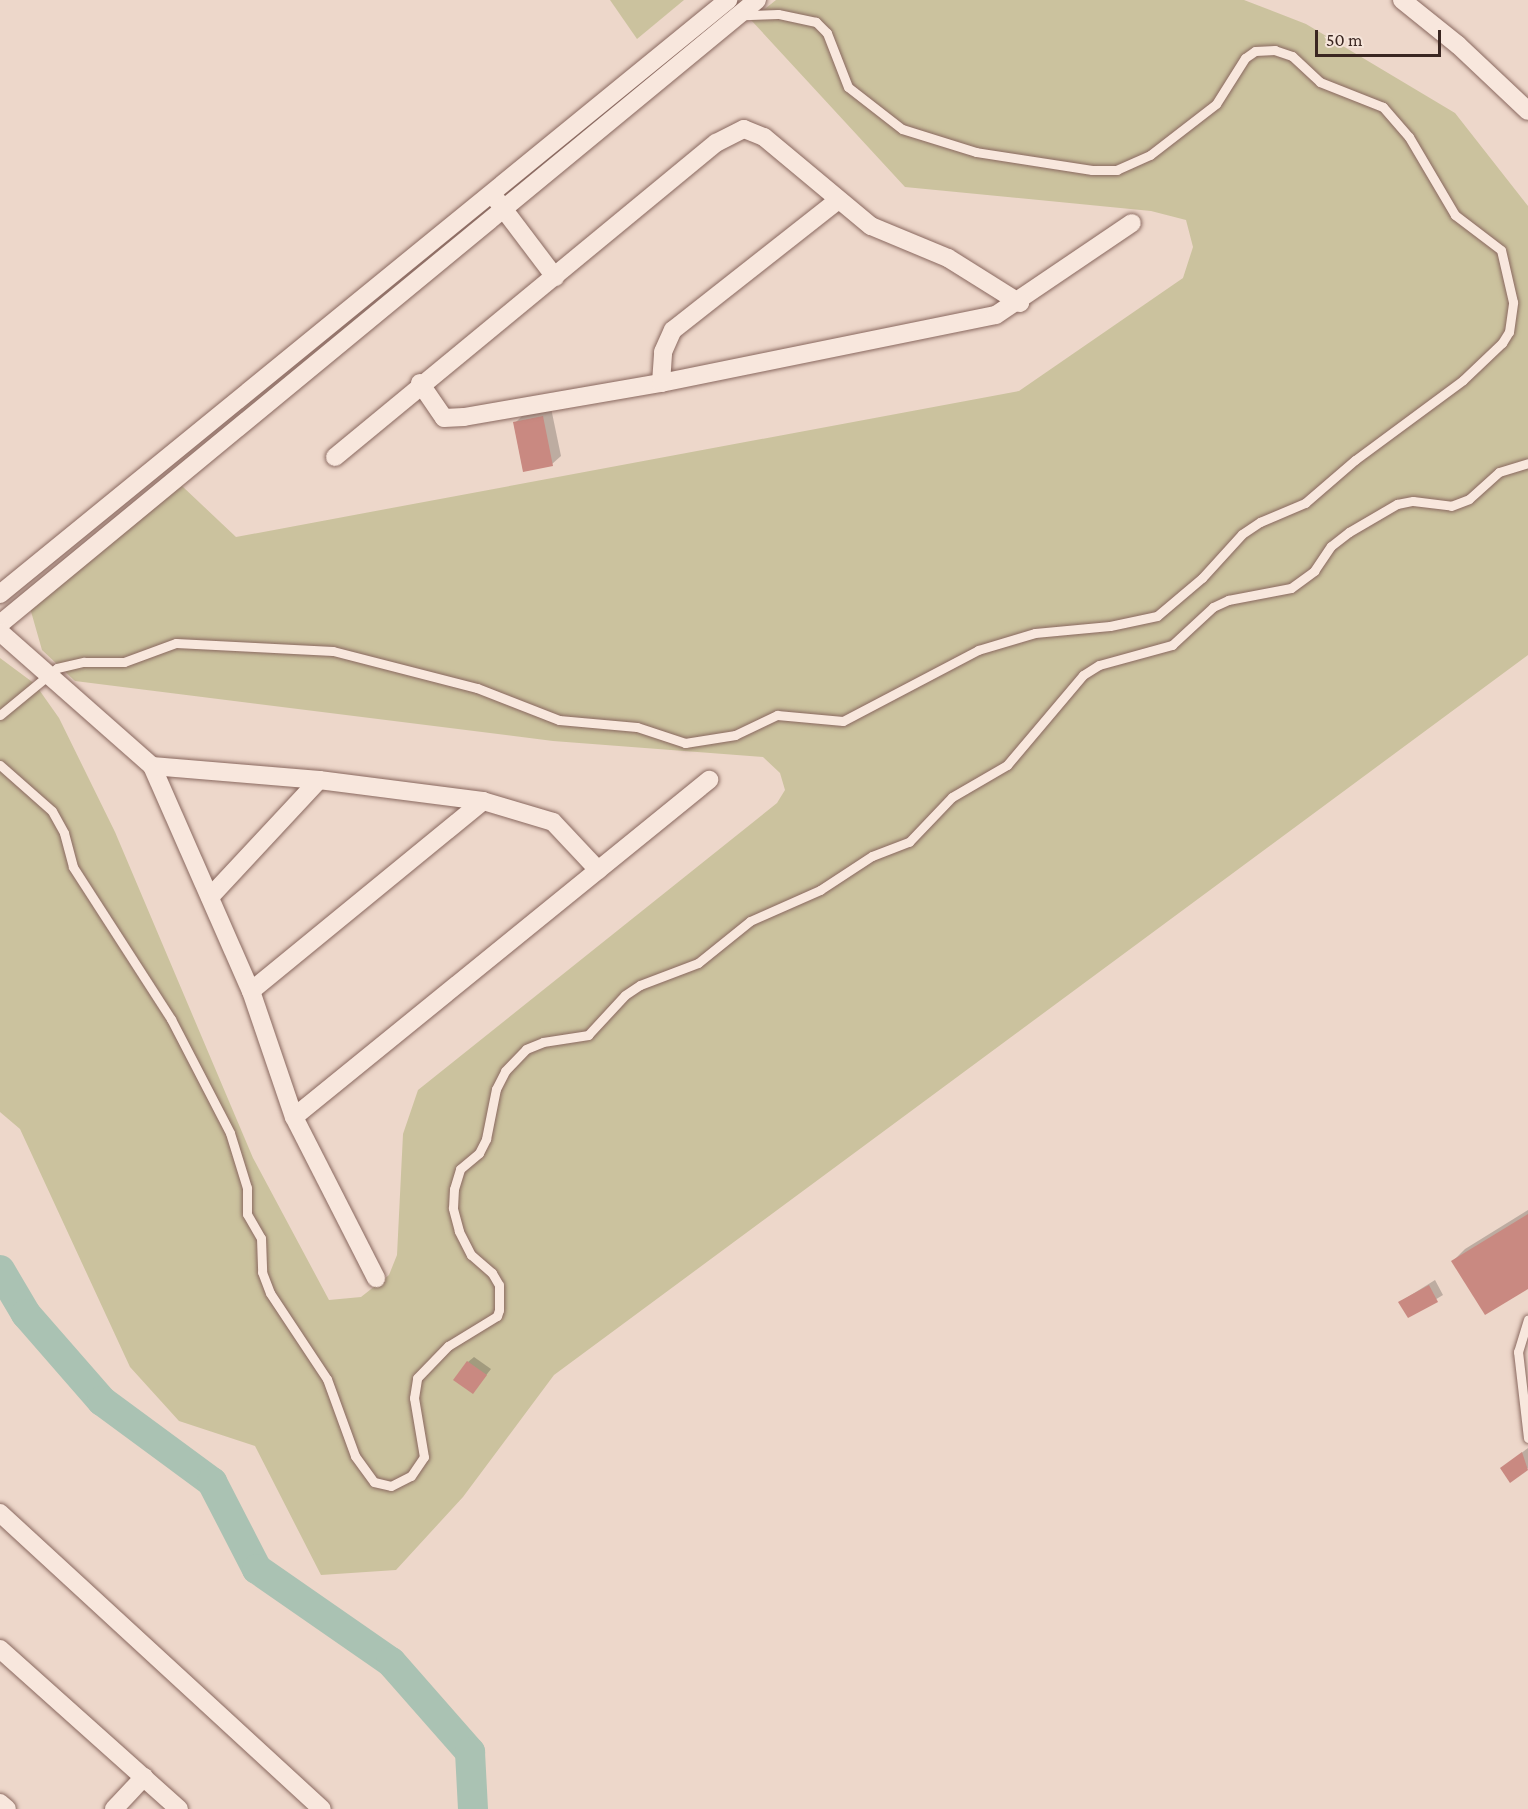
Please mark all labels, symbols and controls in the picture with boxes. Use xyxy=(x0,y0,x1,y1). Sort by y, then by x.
scale bar xyxy=(1318,18,1444,56)
text: 50 m xyxy=(1326,30,1363,50)

